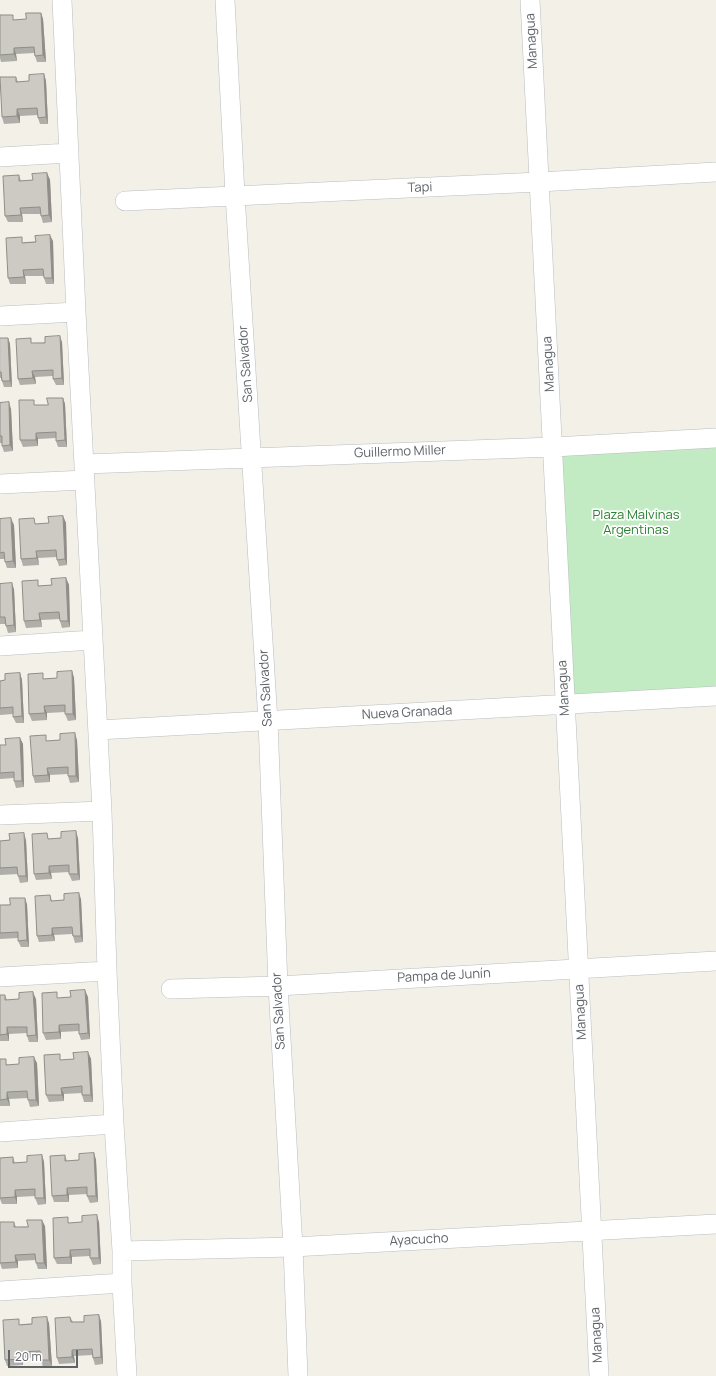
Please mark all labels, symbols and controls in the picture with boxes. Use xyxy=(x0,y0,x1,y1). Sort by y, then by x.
street label: Managua xyxy=(523,13,541,69)
street label: Tapi xyxy=(407,180,433,196)
street label: San Salvador xyxy=(236,325,256,403)
street label: Managua xyxy=(540,336,558,392)
street label: Guillermo Miller xyxy=(354,443,446,461)
park label: Plaza Malvinas Argentinas xyxy=(592,507,680,538)
street label: San Salvador xyxy=(256,649,276,727)
street label: Managua xyxy=(555,660,573,716)
street label: Nueva Granada xyxy=(361,703,453,723)
street label: Pampa de Junín xyxy=(397,966,491,986)
street label: San Salvador xyxy=(269,972,289,1050)
street label: Managua xyxy=(572,984,590,1040)
street label: Ayacucho xyxy=(389,1231,449,1249)
street label: Managua xyxy=(588,1307,606,1363)
scale bar xyxy=(10,1342,80,1368)
text: 20 m xyxy=(15,1348,42,1365)

